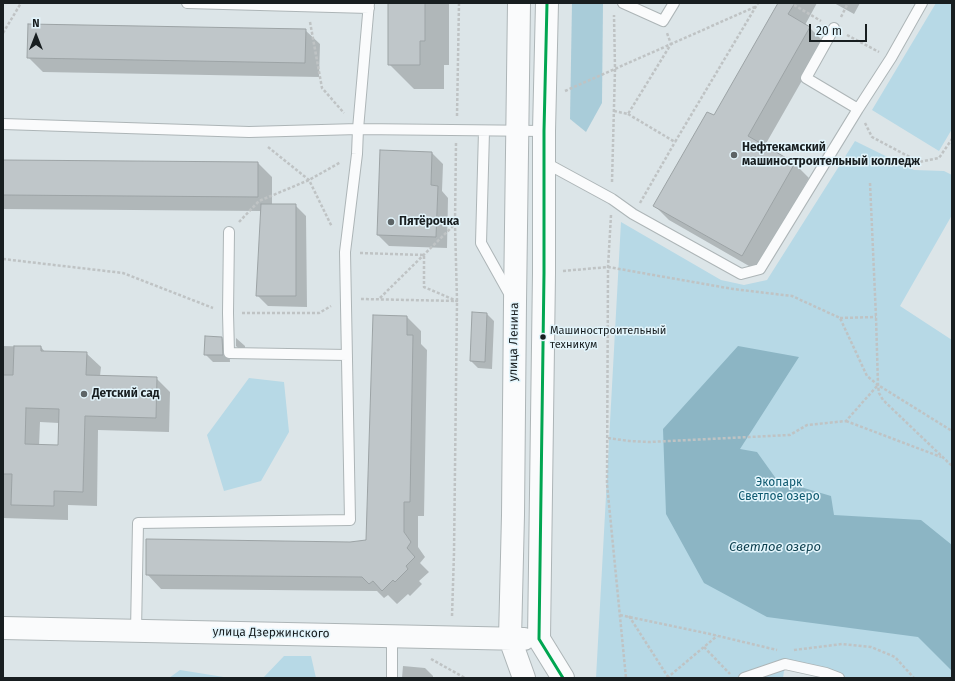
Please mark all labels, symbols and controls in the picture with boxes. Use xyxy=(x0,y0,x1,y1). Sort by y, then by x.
north arrow xyxy=(16,16,56,56)
scale bar xyxy=(811,16,869,42)
text: N xyxy=(32,17,40,30)
text: 20 m xyxy=(816,24,842,38)
place label: Нефтекамский машиностроительный колледж xyxy=(742,141,920,169)
marker: Нефтекамский машиностроительный колледж xyxy=(729,150,739,160)
place label: Пятёрочка xyxy=(399,215,459,229)
marker: Пятёрочка xyxy=(386,217,396,227)
street label: улица Ленина xyxy=(506,302,522,382)
place label: Машиностроительный техникум xyxy=(550,324,666,350)
marker: Машиностроительный техникум xyxy=(538,332,548,342)
place label: Детский сад xyxy=(92,387,159,401)
marker: Детский сад xyxy=(79,389,89,399)
park label: Экопарк Светлое озеро xyxy=(738,476,820,504)
water label: Светлое озеро xyxy=(729,539,821,555)
street label: улица Дзержинского xyxy=(212,625,330,641)

